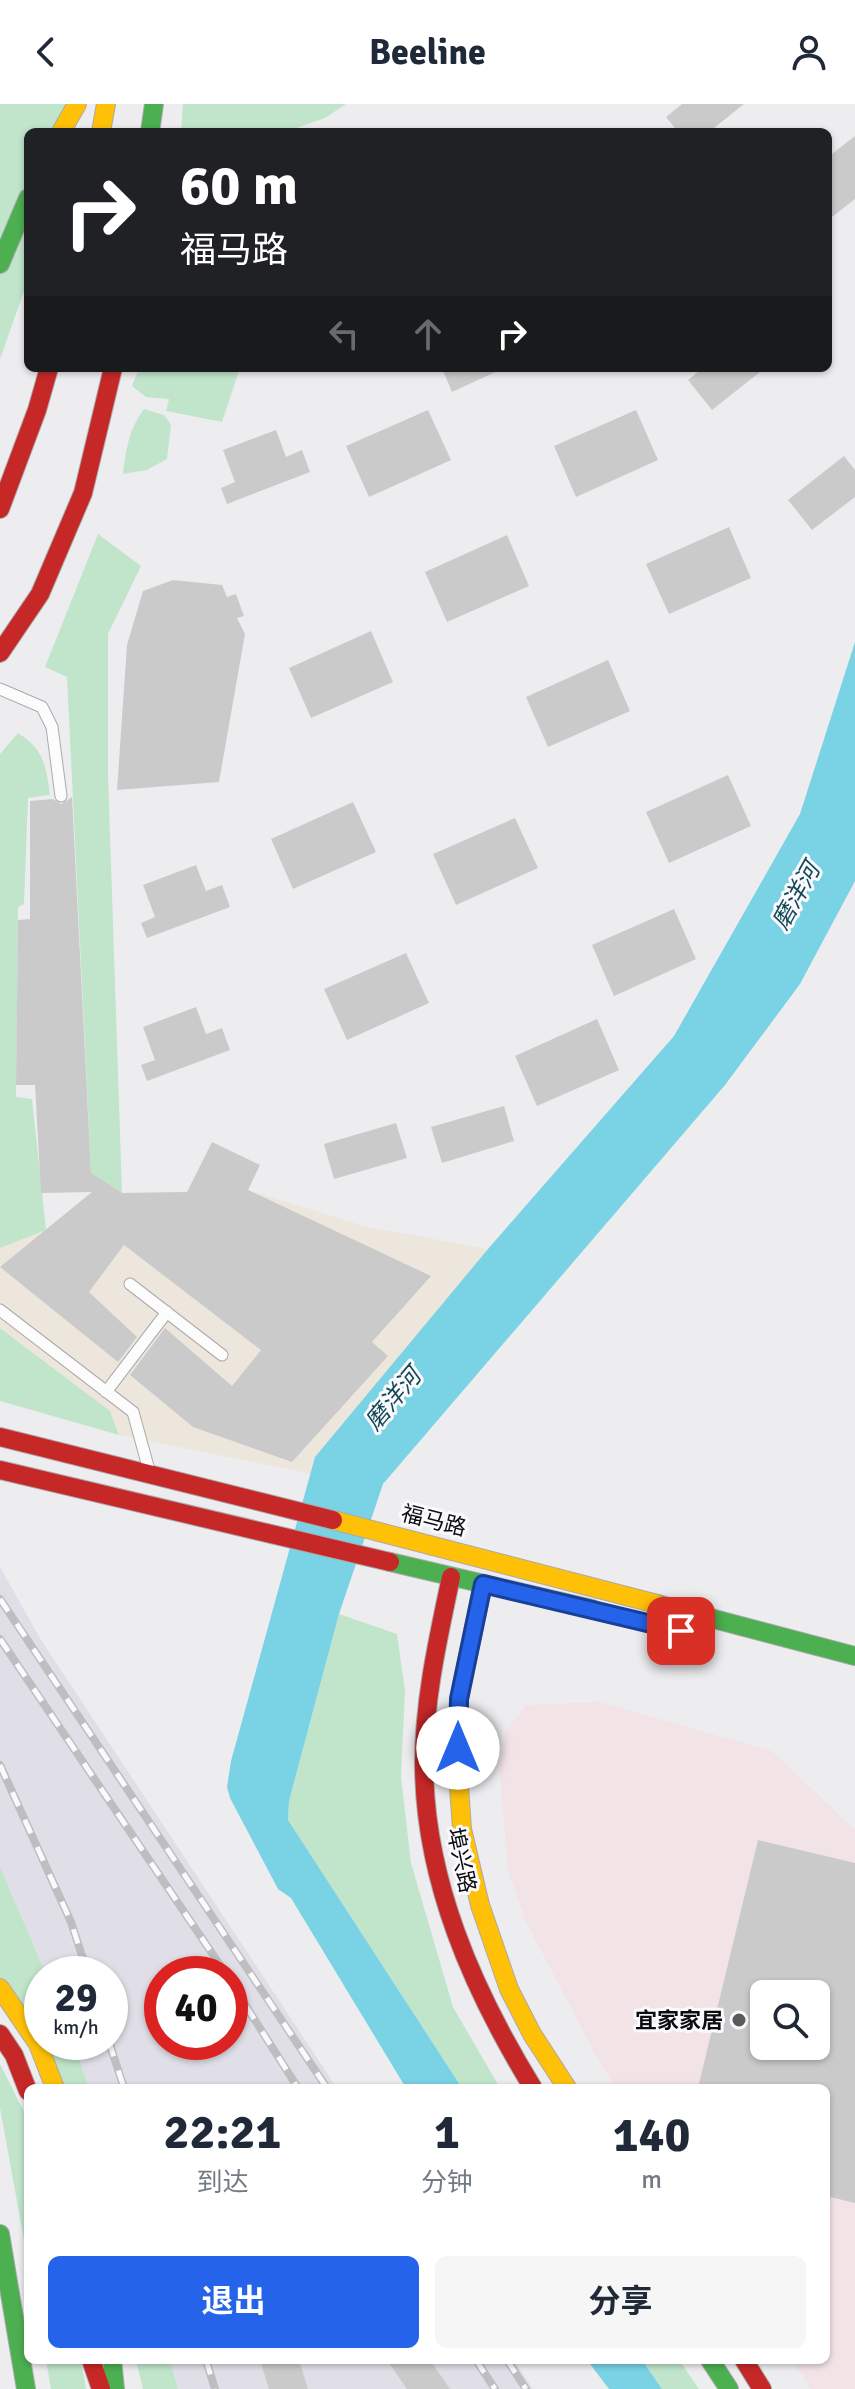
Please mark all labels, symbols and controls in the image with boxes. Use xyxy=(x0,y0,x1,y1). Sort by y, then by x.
icon: back xyxy=(24,30,68,74)
text: Beeline xyxy=(369,30,486,75)
icon: person xyxy=(787,30,831,74)
text: 60 m xyxy=(180,151,298,220)
icon: right xyxy=(48,160,152,264)
text: 福马路 xyxy=(180,228,288,273)
icon: left xyxy=(322,312,366,356)
icon: ahead xyxy=(406,312,450,356)
icon: right xyxy=(490,312,534,356)
water label: 磨洋河 xyxy=(765,854,829,935)
water label: 磨洋河 xyxy=(358,1359,430,1436)
street label: 福马路 xyxy=(399,1499,469,1542)
pin xyxy=(647,1597,715,1665)
icon: arrive xyxy=(659,1609,703,1653)
position arrow xyxy=(416,1706,500,1790)
street label: 埠兴路 xyxy=(441,1825,482,1895)
speed limit sign: 40 xyxy=(144,1956,248,2060)
text: 29 xyxy=(54,1973,98,2023)
map controls xyxy=(750,1980,830,2060)
button: search xyxy=(750,1980,830,2060)
place label: 宜家家居 xyxy=(635,2007,723,2034)
marker: 宜家家居 xyxy=(730,2011,748,2029)
text: km/h xyxy=(53,2015,99,2040)
text: 22:21 xyxy=(164,2103,281,2162)
text: 1 xyxy=(434,2103,460,2162)
text: 140 xyxy=(613,2106,690,2165)
text: m xyxy=(641,2164,662,2196)
text: 到达 xyxy=(197,2167,249,2199)
text: 分钟 xyxy=(421,2167,473,2199)
button: 退出 xyxy=(48,2256,419,2348)
button: 分享 xyxy=(435,2256,806,2348)

